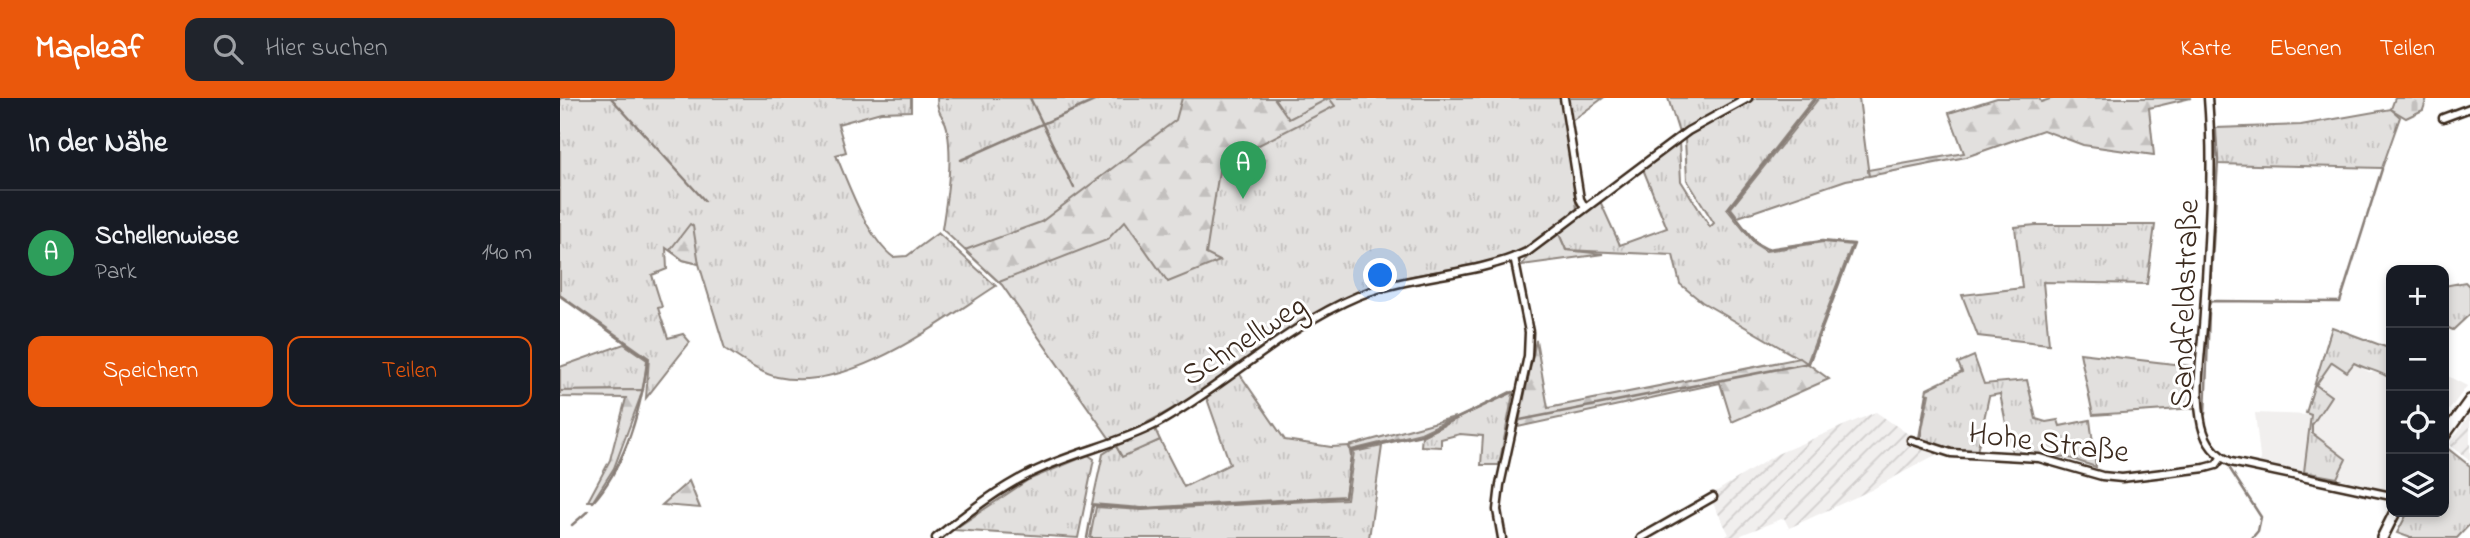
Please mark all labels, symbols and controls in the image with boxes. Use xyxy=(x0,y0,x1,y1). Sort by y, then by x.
search box xyxy=(185,18,675,81)
text: Mapleaf xyxy=(35,25,143,73)
icon: search xyxy=(209,30,247,68)
text: Hier suchen xyxy=(265,30,388,68)
text: Karte xyxy=(2180,32,2231,67)
text: Ebenen xyxy=(2269,32,2342,67)
text: Teilen xyxy=(2380,32,2435,67)
text: In der Nähe xyxy=(28,122,168,166)
pin: A xyxy=(1220,141,1266,199)
street label: Sandfeldstraße xyxy=(2159,198,2214,410)
text: Schellenwiese xyxy=(95,218,239,256)
text: A xyxy=(44,237,58,270)
text: 140 m xyxy=(482,237,532,270)
text: Park xyxy=(95,256,137,289)
your location xyxy=(1363,258,1397,292)
map controls xyxy=(2386,265,2449,517)
button: + xyxy=(2386,265,2449,328)
street label: Schnellweg xyxy=(1173,284,1317,400)
button: − xyxy=(2386,328,2449,391)
button: Speichern xyxy=(28,336,273,407)
button: Teilen xyxy=(287,336,532,407)
button: locate xyxy=(2386,391,2449,454)
street label: Hohe Straße xyxy=(1966,411,2132,478)
button: layers xyxy=(2386,454,2449,517)

